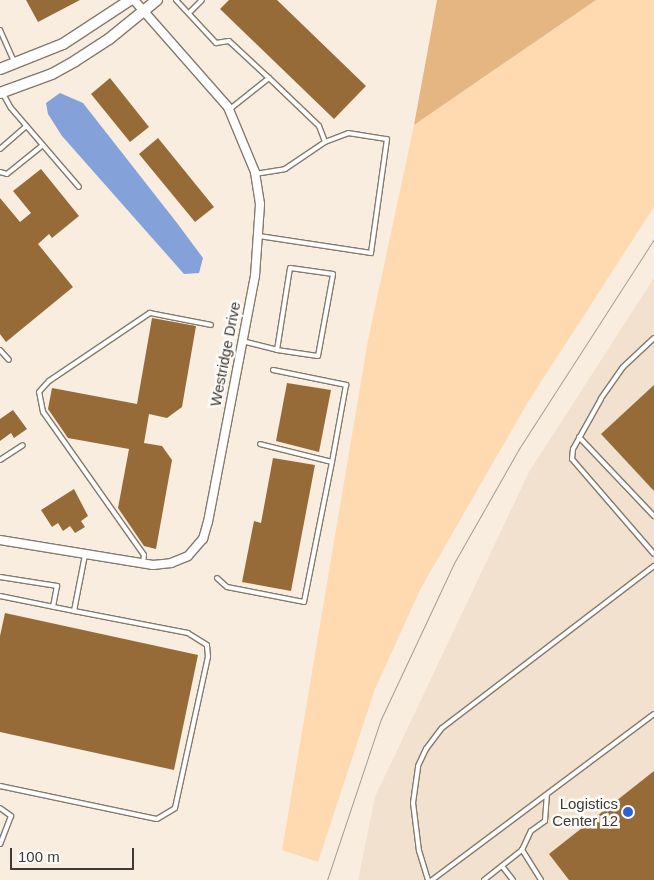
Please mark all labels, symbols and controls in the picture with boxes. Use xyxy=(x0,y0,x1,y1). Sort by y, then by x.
street label: Westridge Drive xyxy=(206,300,244,408)
place label: Logistics Center 12 xyxy=(552,794,618,829)
marker: Logistics Center 12 xyxy=(622,806,634,818)
scale bar xyxy=(12,838,136,870)
text: 100 m xyxy=(18,848,60,865)

